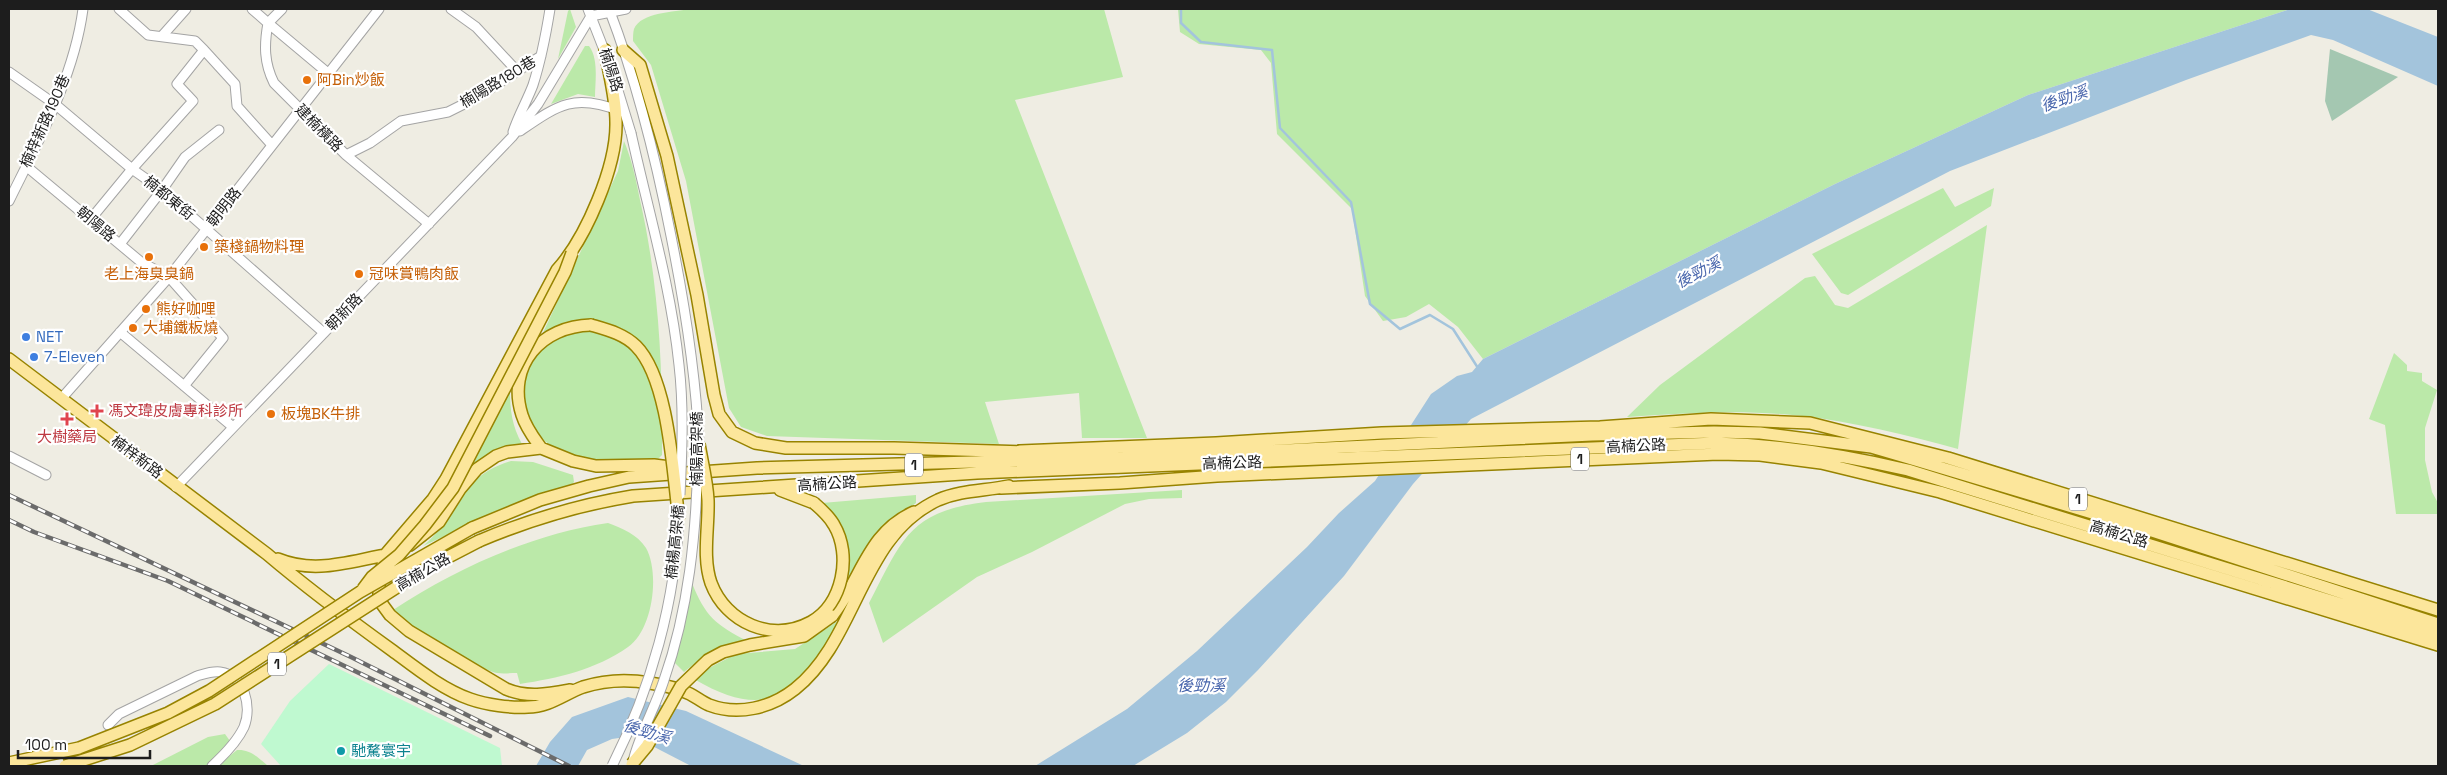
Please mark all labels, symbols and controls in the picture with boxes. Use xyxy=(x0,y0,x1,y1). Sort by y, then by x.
street label: 楠陽路 xyxy=(595,46,627,94)
street label: 楠陽路180巷 xyxy=(456,51,539,112)
place label: 阿Bin炒飯 xyxy=(317,70,385,89)
street label: 楠梓新路190巷 xyxy=(16,71,74,170)
marker: 阿Bin炒飯 xyxy=(301,74,313,86)
water label: 後勁溪 xyxy=(2038,80,2092,116)
street label: 建楠橫路 xyxy=(291,100,347,156)
street label: 楠都東街 xyxy=(140,171,199,224)
street label: 朝明路 xyxy=(202,183,245,230)
street label: 朝陽路 xyxy=(73,202,120,245)
place label: 築棧鍋物料理 xyxy=(214,237,304,256)
marker: 築棧鍋物料理 xyxy=(198,241,210,253)
marker: 老上海臭臭鍋 xyxy=(143,251,155,263)
water label: 後勁溪 xyxy=(1672,251,1726,293)
place label: 老上海臭臭鍋 xyxy=(104,264,194,283)
place label: 冠味賞鴨肉飯 xyxy=(369,264,459,283)
marker: 冠味賞鴨肉飯 xyxy=(353,268,365,280)
street label: 朝新路 xyxy=(321,289,366,334)
place label: 熊好咖哩 xyxy=(156,299,216,318)
marker: 熊好咖哩 xyxy=(140,303,152,315)
place label: 大埔鐵板燒 xyxy=(143,318,218,337)
marker: 大埔鐵板燒 xyxy=(127,322,139,334)
place label: NET xyxy=(36,327,63,346)
marker: NET xyxy=(20,331,32,343)
place label: 7-Eleven xyxy=(44,347,105,366)
marker: 7-Eleven xyxy=(28,351,40,363)
place label: 馮文瑋皮膚專科診所 xyxy=(108,401,243,420)
marker: 馮文瑋皮膚專科診所 xyxy=(90,404,104,418)
place label: 板塊BK牛排 xyxy=(281,404,360,423)
marker: 板塊BK牛排 xyxy=(265,408,277,420)
street label: 楠陽高架橋 xyxy=(687,411,706,487)
marker: 大樹藥局 xyxy=(60,412,74,426)
place label: 大樹藥局 xyxy=(37,427,97,446)
street label: 楠梓新路 xyxy=(108,431,167,482)
street label: 高楠公路 xyxy=(1606,434,1666,457)
road number: 1 xyxy=(1571,448,1589,470)
street label: 高楠公路 xyxy=(1202,452,1262,473)
road number: 1 xyxy=(905,454,923,476)
street label: 高楠公路 xyxy=(796,472,858,495)
road number: 1 xyxy=(2069,488,2087,510)
street label: 楠楊高架橋 xyxy=(661,504,688,580)
street label: 高楠公路 xyxy=(2088,516,2151,551)
street label: 高楠公路 xyxy=(392,548,453,595)
road number: 1 xyxy=(268,652,286,676)
water label: 後勁溪 xyxy=(1177,675,1227,696)
water label: 後勁溪 xyxy=(621,714,675,749)
scale bar xyxy=(18,728,150,760)
text: 100 m xyxy=(25,735,67,754)
place label: 馳騖寰宇 xyxy=(351,741,411,760)
marker: 馳騖寰宇 xyxy=(335,745,347,757)

